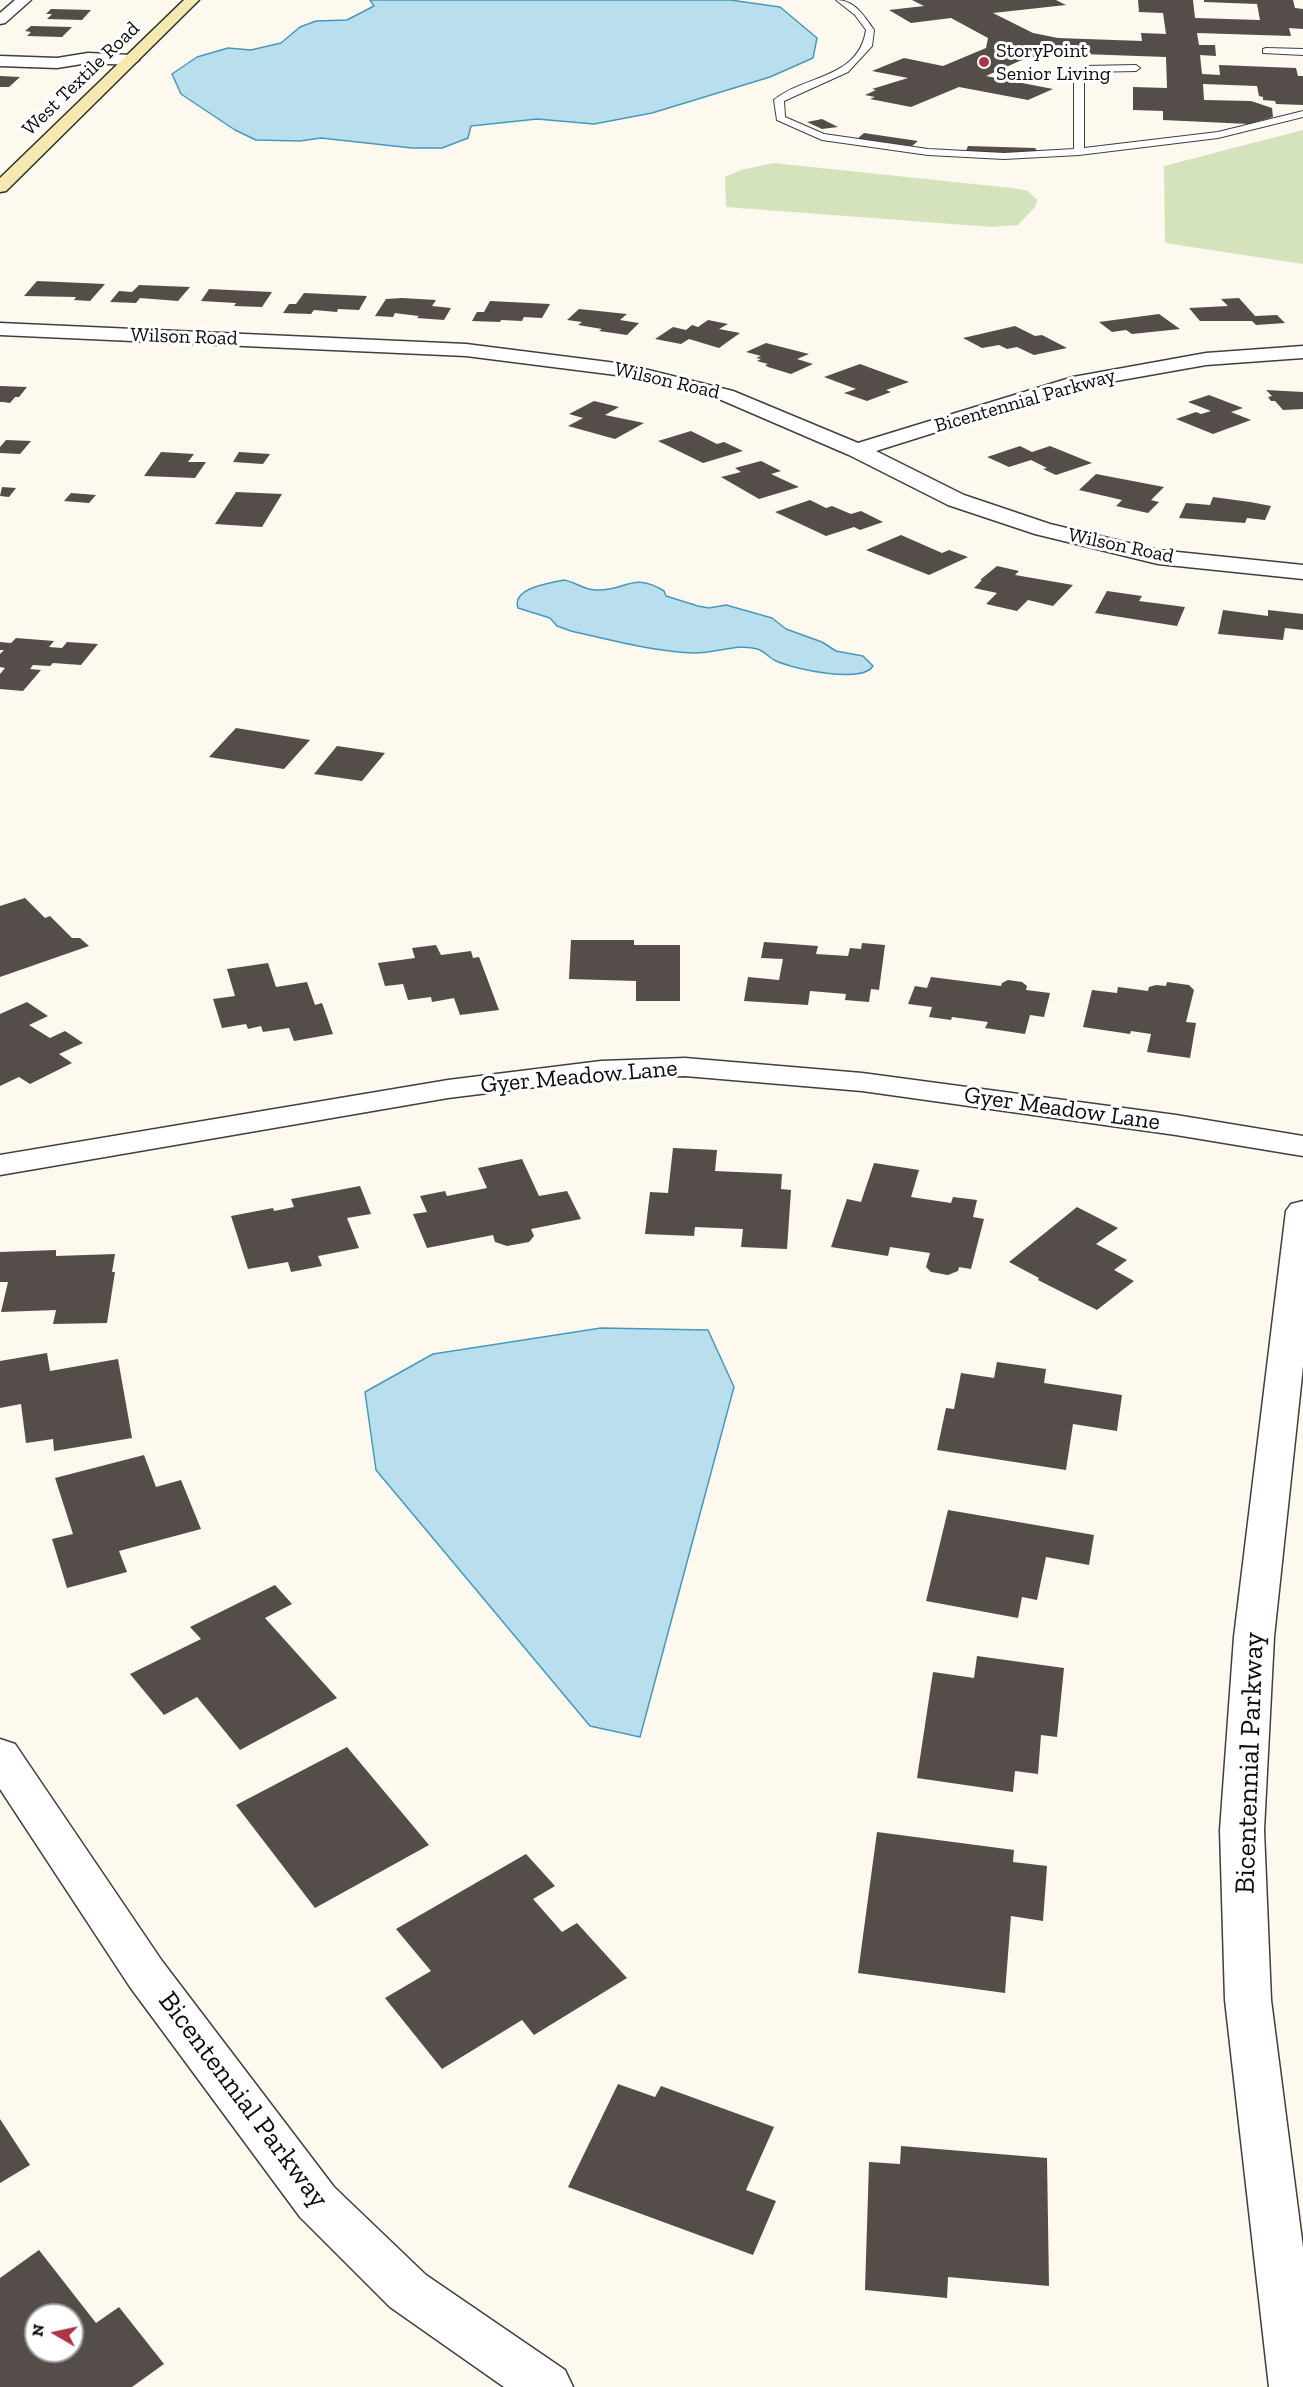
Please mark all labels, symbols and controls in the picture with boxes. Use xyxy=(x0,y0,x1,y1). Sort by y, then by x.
street label: West Textile Road xyxy=(17,17,145,141)
place label: StoryPoint Senior Living xyxy=(996,39,1111,86)
marker: StoryPoint Senior Living xyxy=(977,55,991,69)
street label: Wilson Road xyxy=(130,323,238,351)
street label: Wilson Road xyxy=(612,357,722,405)
street label: Bicentennial Parkway xyxy=(932,364,1118,438)
street label: Wilson Road xyxy=(1066,523,1176,569)
street label: Gyer Meadow Lane xyxy=(479,1054,679,1100)
street label: Gyer Meadow Lane xyxy=(962,1081,1162,1137)
street label: Bicentennial Parkway xyxy=(1229,1632,1271,1894)
street label: Bicentennial Parkway xyxy=(151,1985,335,2215)
north arrow xyxy=(24,2303,84,2363)
text: N xyxy=(27,2323,48,2338)

